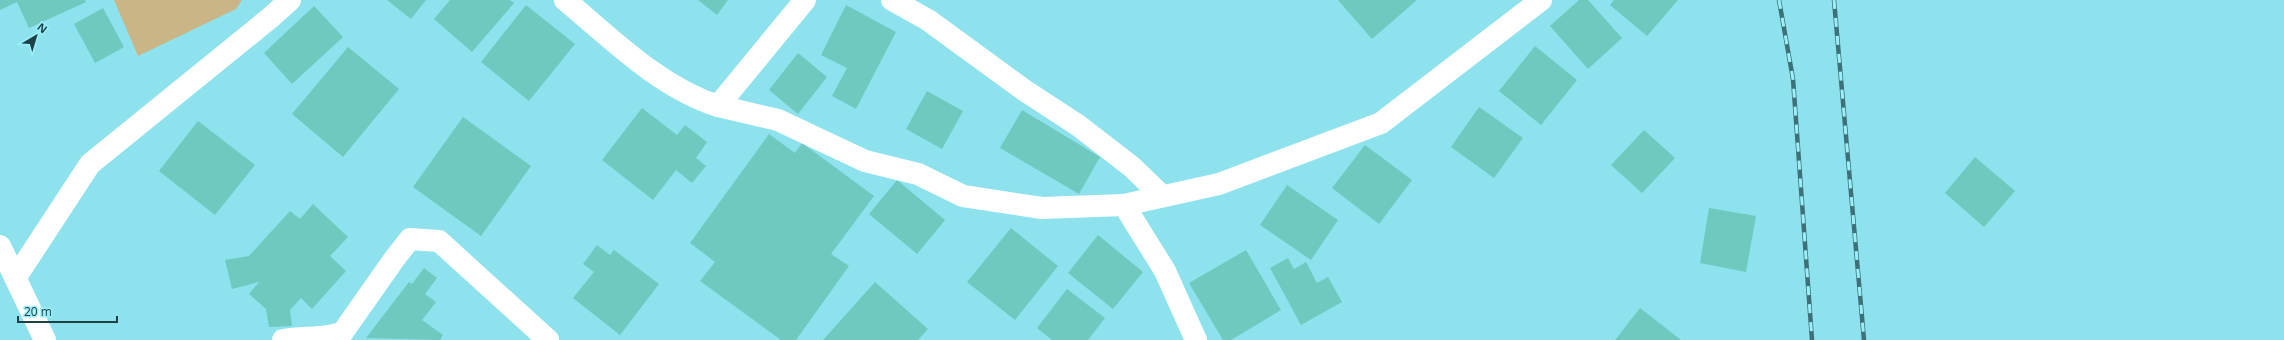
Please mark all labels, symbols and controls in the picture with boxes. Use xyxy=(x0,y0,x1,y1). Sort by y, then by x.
north arrow xyxy=(16,16,56,56)
text: N xyxy=(34,19,51,36)
scale bar xyxy=(18,298,117,324)
text: 20 m xyxy=(24,303,52,320)

